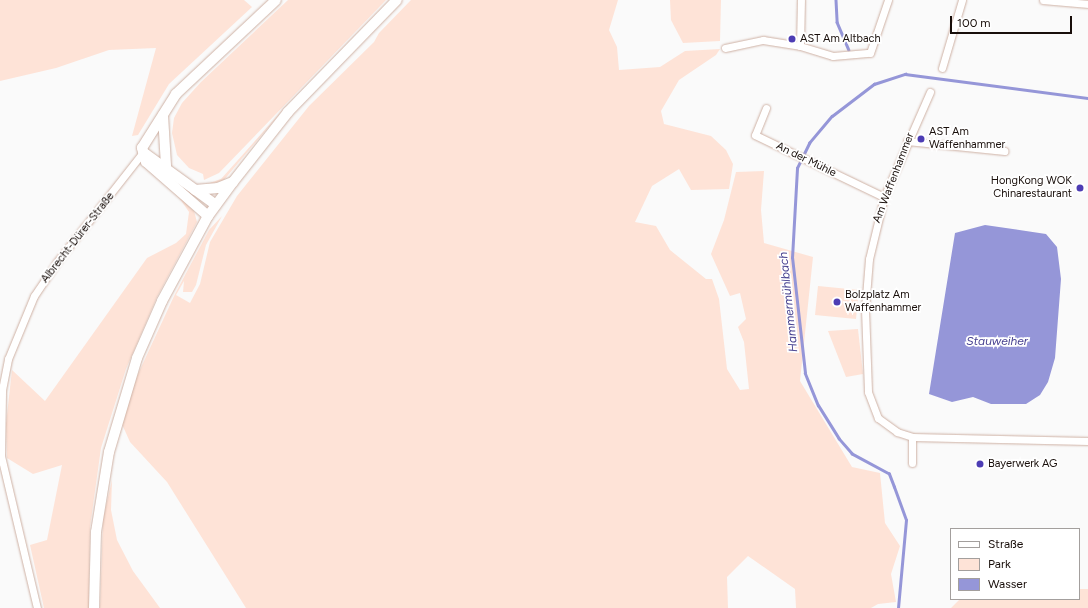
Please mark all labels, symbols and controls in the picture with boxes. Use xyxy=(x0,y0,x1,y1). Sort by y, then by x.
scale bar xyxy=(952,8,1074,34)
text: 100 m xyxy=(957,16,991,30)
place label: AST Am Altbach xyxy=(800,32,881,46)
marker: AST Am Altbach xyxy=(787,34,797,44)
place label: AST Am Waffenhammer xyxy=(929,126,1005,152)
street label: Am Waffenhammer xyxy=(871,131,917,225)
marker: AST Am Waffenhammer xyxy=(916,134,926,144)
street label: An der Mühle xyxy=(774,140,838,180)
place label: HongKong WOK Chinarestaurant xyxy=(991,175,1072,201)
marker: HongKong WOK Chinarestaurant xyxy=(1075,183,1085,193)
street label: Albrecht-Dürer-Straße xyxy=(39,190,117,286)
water label: Hammermühlbach xyxy=(777,251,801,353)
place label: Bolzplatz Am Waffenhammer xyxy=(845,289,921,315)
marker: Bolzplatz Am Waffenhammer xyxy=(832,297,842,307)
water label: Stauweiher xyxy=(966,335,1028,349)
place label: Bayerwerk AG xyxy=(988,457,1057,471)
marker: Bayerwerk AG xyxy=(975,459,985,469)
legend xyxy=(950,528,1080,600)
text: Straße xyxy=(988,537,1023,551)
text: Park xyxy=(988,557,1011,571)
text: Wasser xyxy=(988,577,1027,591)

